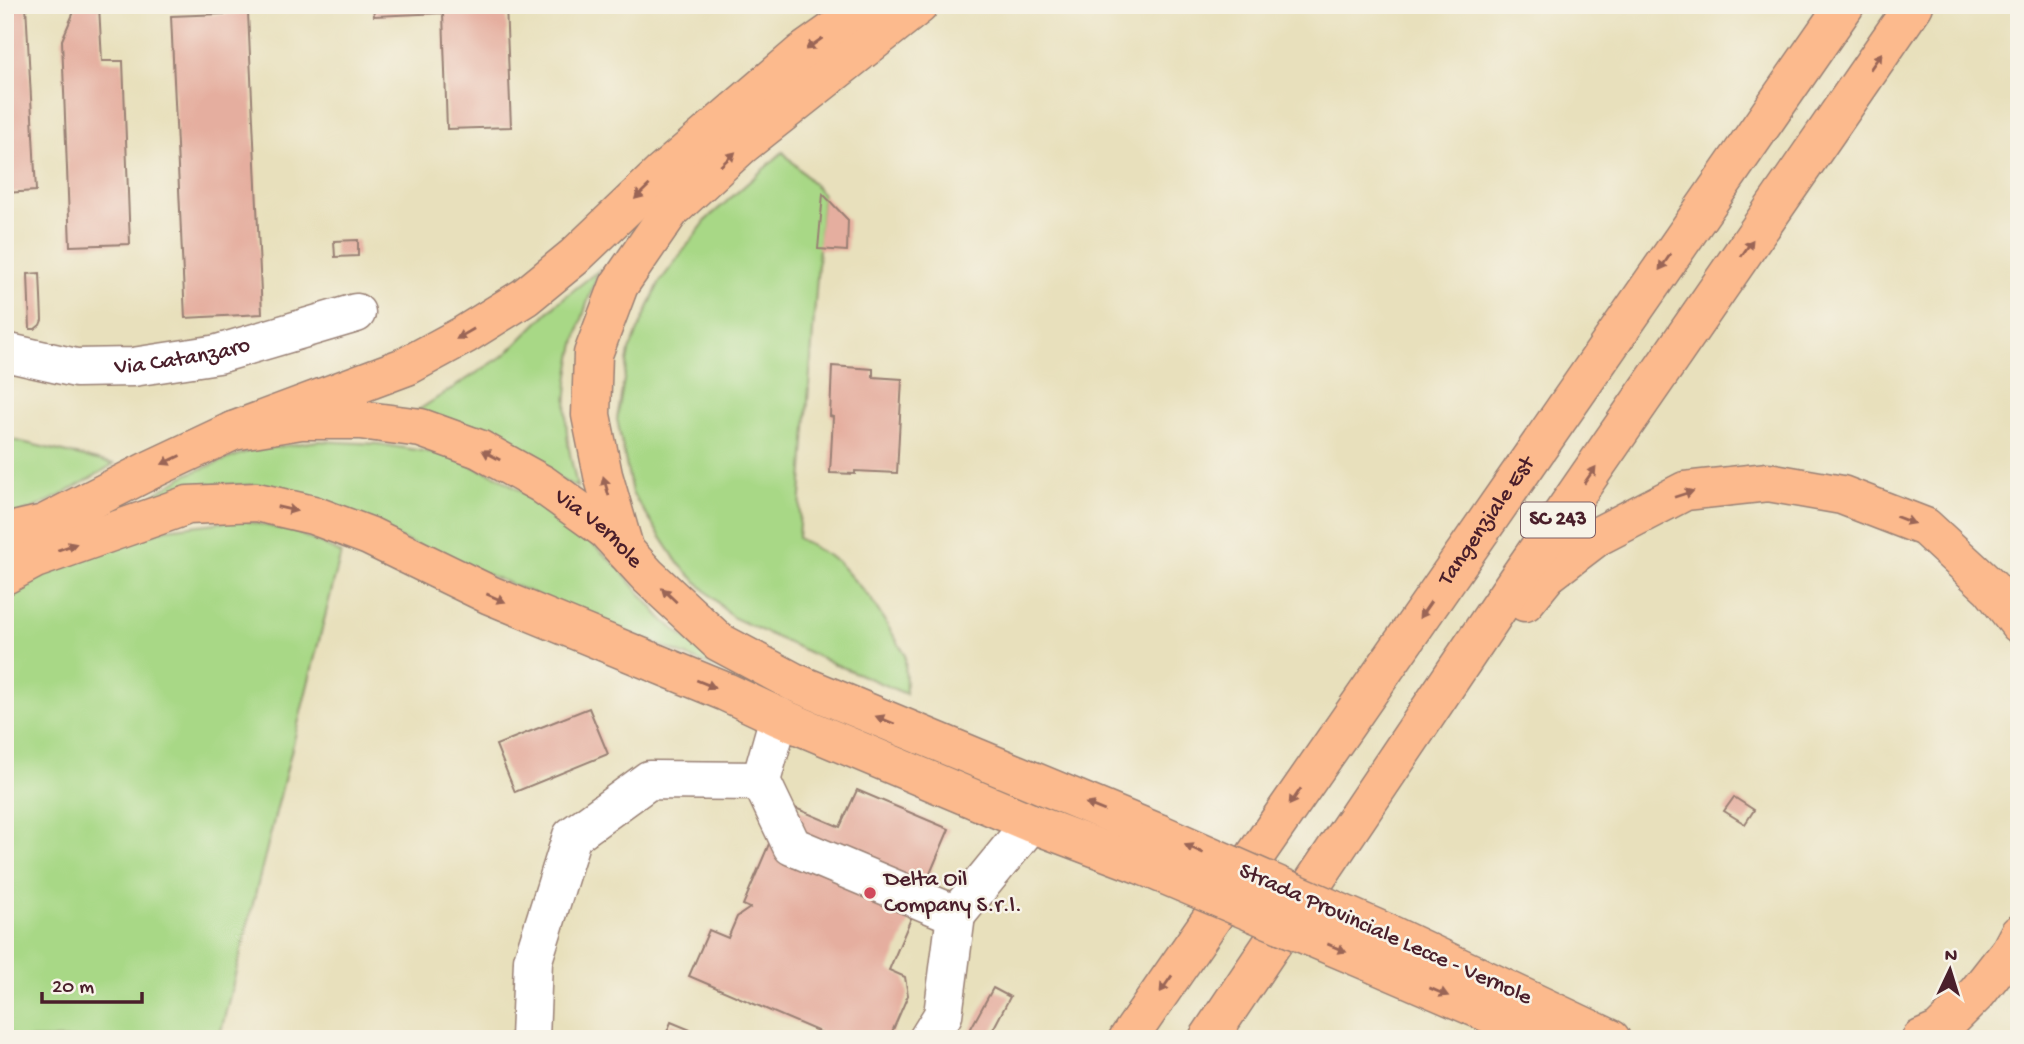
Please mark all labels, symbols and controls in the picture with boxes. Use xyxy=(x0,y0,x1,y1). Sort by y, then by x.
one-way arrow xyxy=(805,37,824,50)
one-way arrow xyxy=(1869,52,1883,70)
one-way arrow xyxy=(719,151,736,167)
one-way arrow xyxy=(634,184,651,200)
one-way arrow xyxy=(1740,239,1754,257)
one-way arrow xyxy=(1658,253,1672,271)
one-way arrow xyxy=(455,328,474,340)
street label: Via Catanzaro xyxy=(113,332,253,381)
one-way arrow xyxy=(482,449,501,461)
street label: Tangenziale Est xyxy=(1432,450,1542,593)
one-way arrow xyxy=(161,454,181,466)
one-way arrow xyxy=(1583,466,1597,484)
one-way arrow xyxy=(600,475,610,496)
street label: Via Vernole xyxy=(548,483,649,575)
one-way arrow xyxy=(1674,488,1695,499)
road number: SC 243 xyxy=(1521,503,1595,538)
one-way arrow xyxy=(276,504,298,515)
one-way arrow xyxy=(1895,514,1916,525)
one-way arrow xyxy=(57,541,78,552)
one-way arrow xyxy=(660,587,678,603)
one-way arrow xyxy=(485,593,506,604)
one-way arrow xyxy=(1418,600,1431,620)
one-way arrow xyxy=(696,679,717,690)
one-way arrow xyxy=(874,714,895,725)
one-way arrow xyxy=(1288,788,1302,806)
one-way arrow xyxy=(1084,801,1105,812)
one-way arrow xyxy=(1183,843,1204,854)
street label: Strada Provinciale Lecce - Vernole xyxy=(1234,858,1537,1012)
place label: Delta Oil Company S.r.l. xyxy=(882,867,1022,920)
marker: Delta Oil Company S.r.l. xyxy=(862,885,878,901)
north arrow xyxy=(1916,936,1986,1006)
one-way arrow xyxy=(1327,942,1347,954)
text: N xyxy=(1944,945,1958,968)
scale bar xyxy=(42,960,142,1004)
one-way arrow xyxy=(1160,975,1173,994)
text: 20 m xyxy=(52,976,94,1001)
one-way arrow xyxy=(1429,987,1450,998)

